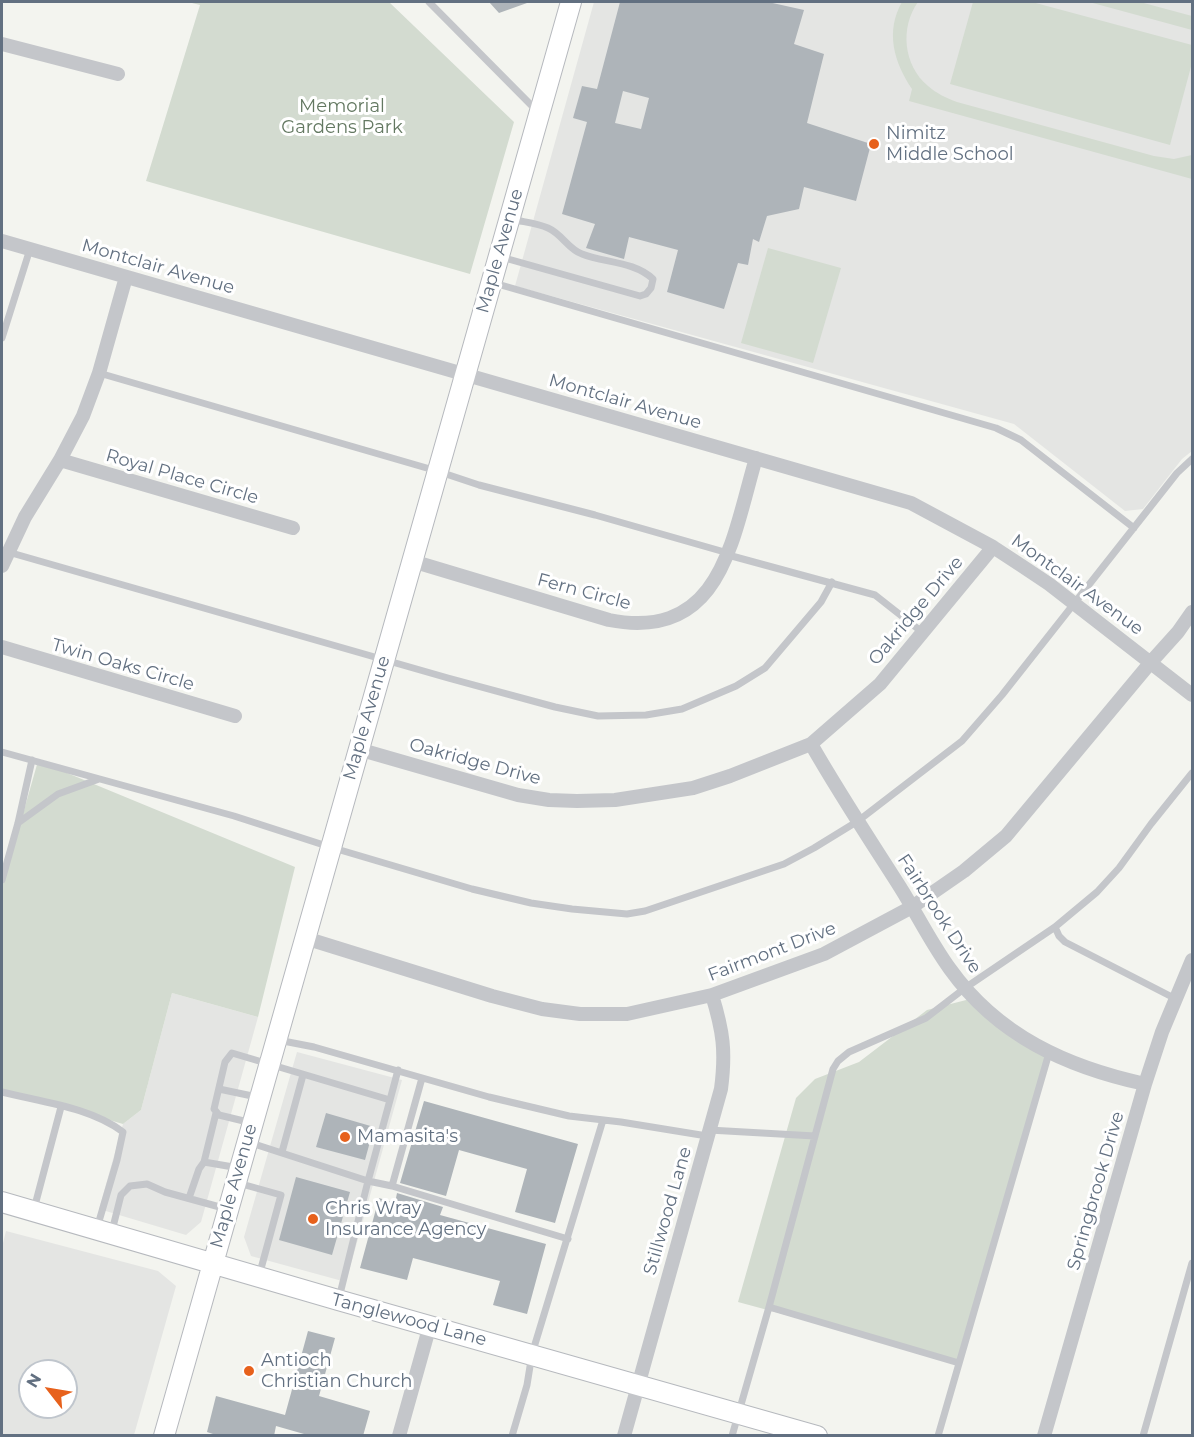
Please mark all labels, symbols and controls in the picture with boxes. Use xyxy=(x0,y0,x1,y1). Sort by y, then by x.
park label: Memorial Gardens Park xyxy=(281,96,403,138)
place label: Nimitz Middle School xyxy=(886,123,1014,166)
marker: Nimitz Middle School xyxy=(867,137,881,151)
street label: Maple Avenue xyxy=(472,186,528,316)
street label: Montclair Avenue xyxy=(79,235,237,299)
street label: Montclair Avenue xyxy=(546,370,704,434)
street label: Royal Place Circle xyxy=(103,445,261,509)
street label: Montclair Avenue xyxy=(1007,530,1147,640)
street label: Oakridge Drive xyxy=(864,552,968,670)
street label: Fern Circle xyxy=(535,569,633,615)
street label: Twin Oaks Circle xyxy=(49,634,197,696)
street label: Maple Avenue xyxy=(339,653,395,783)
street label: Oakridge Drive xyxy=(407,734,543,790)
street label: Fairbrook Drive xyxy=(892,850,986,978)
street label: Fairmont Drive xyxy=(705,918,839,986)
street label: Springbrook Drive xyxy=(1063,1109,1129,1273)
street label: Maple Avenue xyxy=(206,1121,262,1251)
place label: Mamasita's xyxy=(357,1126,458,1148)
marker: Mamasita's xyxy=(338,1130,352,1144)
street label: Stillwood Lane xyxy=(639,1144,697,1278)
place label: Chris Wray Insurance Agency xyxy=(325,1198,486,1240)
marker: Chris Wray Insurance Agency xyxy=(306,1212,320,1226)
street label: Tanglewood Lane xyxy=(329,1289,489,1351)
place label: Antioch Christian Church xyxy=(261,1350,412,1392)
north arrow xyxy=(18,1359,78,1419)
marker: Antioch Christian Church xyxy=(242,1364,256,1378)
text: N xyxy=(22,1370,45,1391)

